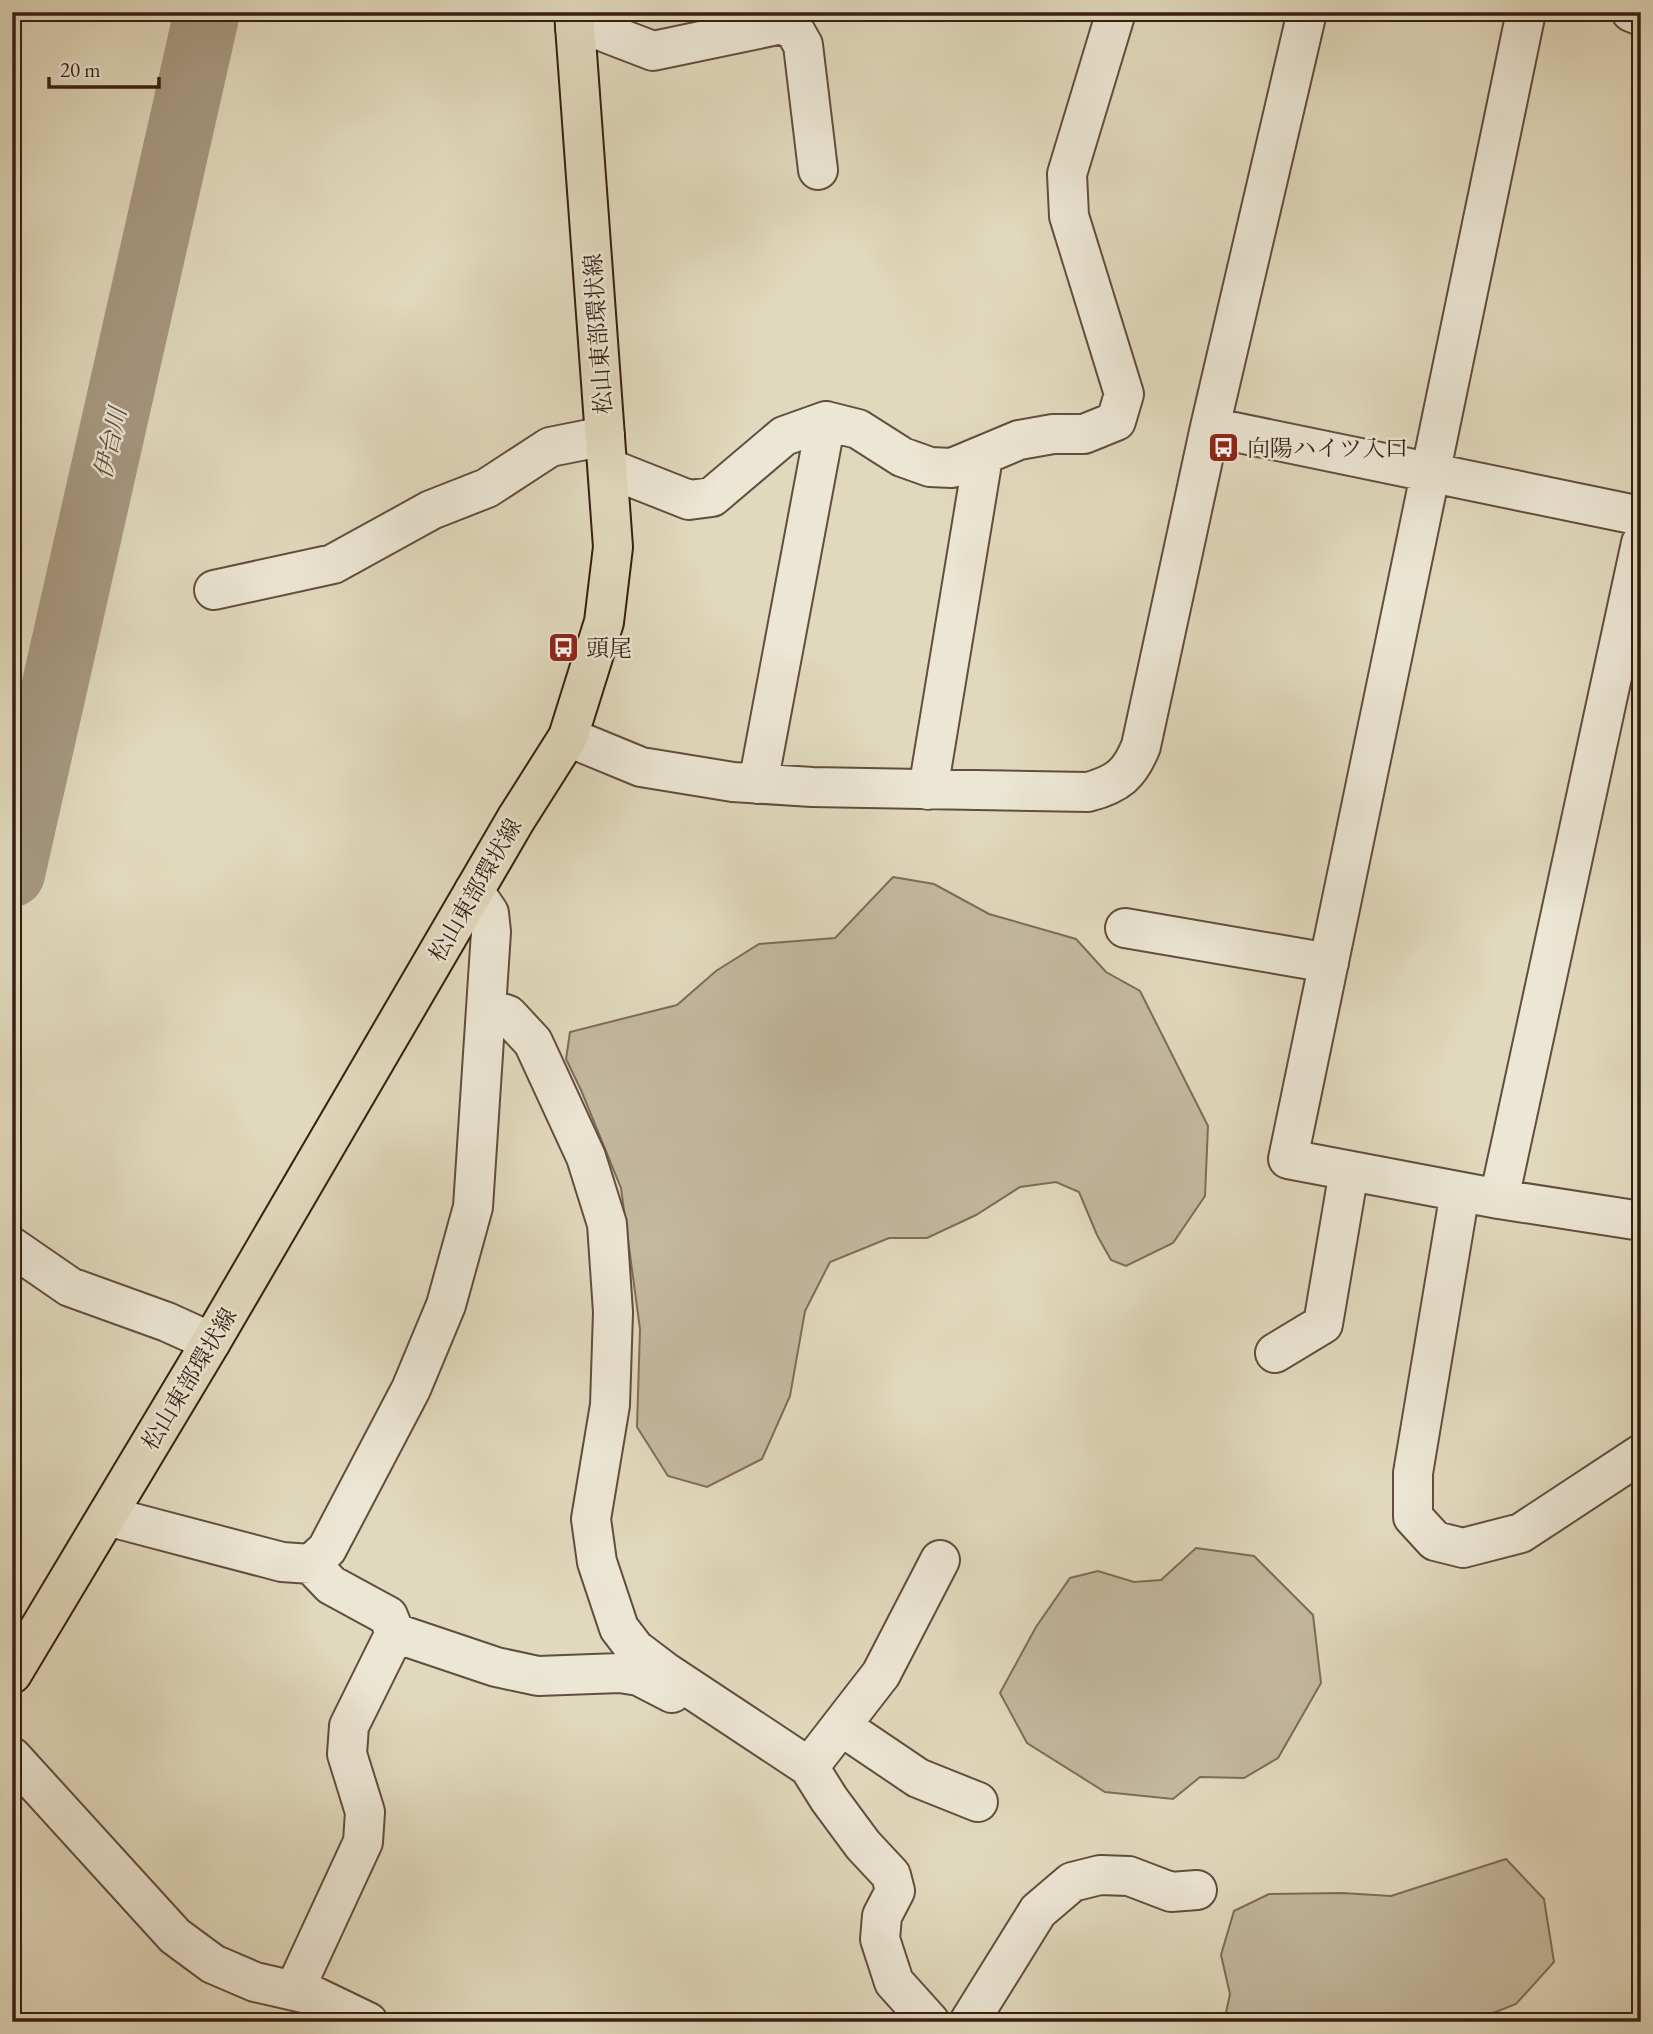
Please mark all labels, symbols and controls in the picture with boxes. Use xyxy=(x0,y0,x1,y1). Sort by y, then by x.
scale bar xyxy=(49,46,159,90)
text: 20 m xyxy=(60,56,101,83)
street label: 松山東部環状線 xyxy=(577,253,619,415)
water label: 伊台川 xyxy=(87,402,134,482)
bus stop icon: 向陽ハイツ入口 xyxy=(1207,431,1241,465)
place label: 向陽ハイツ入口 xyxy=(1247,433,1408,463)
bus stop icon: 頭尾 xyxy=(546,631,580,665)
place label: 頭尾 xyxy=(586,633,632,663)
street label: 松山東部環状線 xyxy=(422,813,528,967)
street label: 松山東部環状線 xyxy=(135,1302,243,1456)

